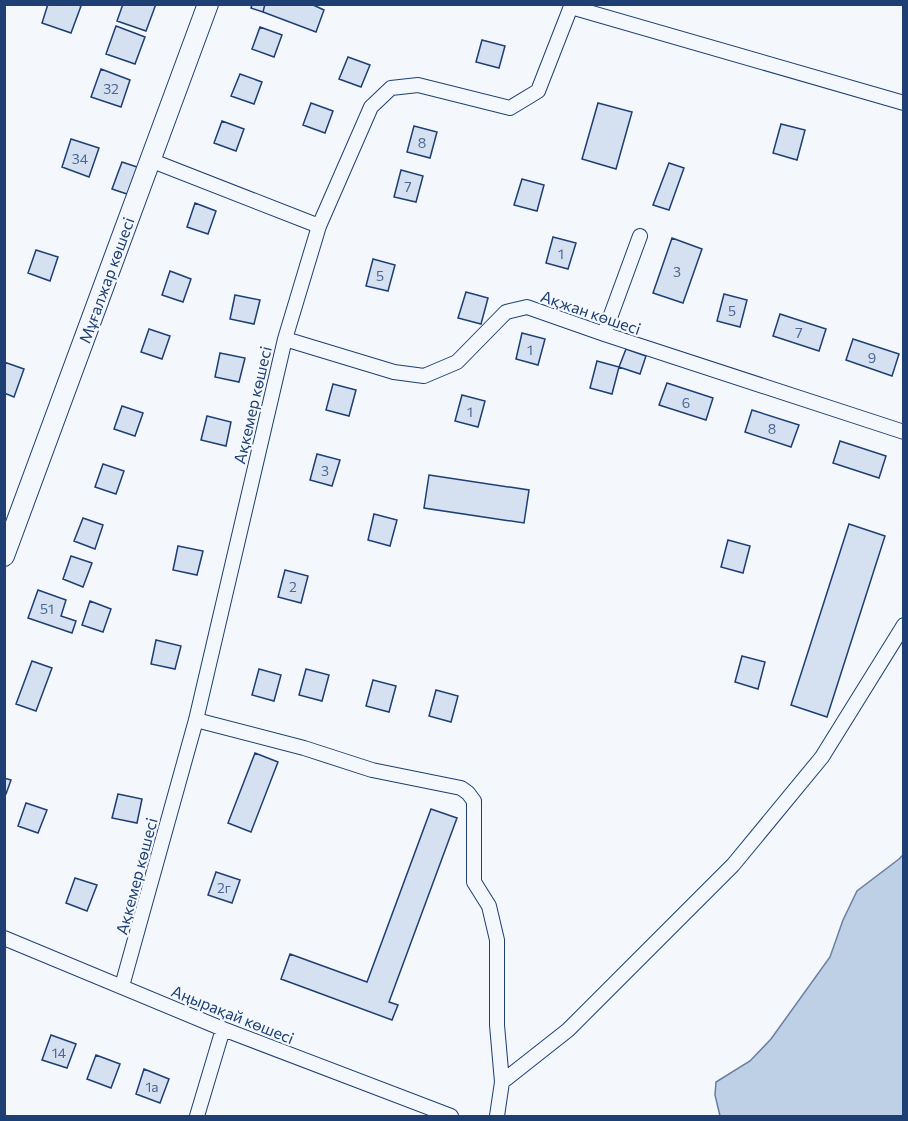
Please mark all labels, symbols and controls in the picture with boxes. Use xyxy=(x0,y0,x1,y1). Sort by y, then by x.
house number: 32 xyxy=(103,80,119,97)
house number: 8 xyxy=(418,134,426,151)
house number: 34 xyxy=(72,150,89,167)
house number: 7 xyxy=(404,178,412,195)
street label: Мұғалжар көшесі xyxy=(74,214,138,346)
house number: 1 xyxy=(558,245,564,262)
house number: 3 xyxy=(673,263,681,280)
house number: 5 xyxy=(376,267,384,284)
street label: Ақжан көшесі xyxy=(538,286,644,338)
house number: 5 xyxy=(728,302,736,319)
house number: 7 xyxy=(795,324,803,341)
house number: 1 xyxy=(527,341,533,358)
street label: Ақкемер көшесі xyxy=(229,344,275,466)
house number: 9 xyxy=(868,349,876,366)
house number: 6 xyxy=(682,394,690,411)
house number: 1 xyxy=(467,403,473,420)
house number: 8 xyxy=(768,420,776,437)
house number: 3 xyxy=(321,462,329,479)
house number: 2 xyxy=(289,578,297,595)
house number: 51 xyxy=(40,600,54,617)
street label: Ақкемер көшесі xyxy=(111,815,161,937)
house number: 2г xyxy=(217,879,231,896)
street label: Аңырақай көшесі xyxy=(169,981,297,1047)
house number: 14 xyxy=(52,1044,67,1061)
house number: 1а xyxy=(145,1078,159,1095)

